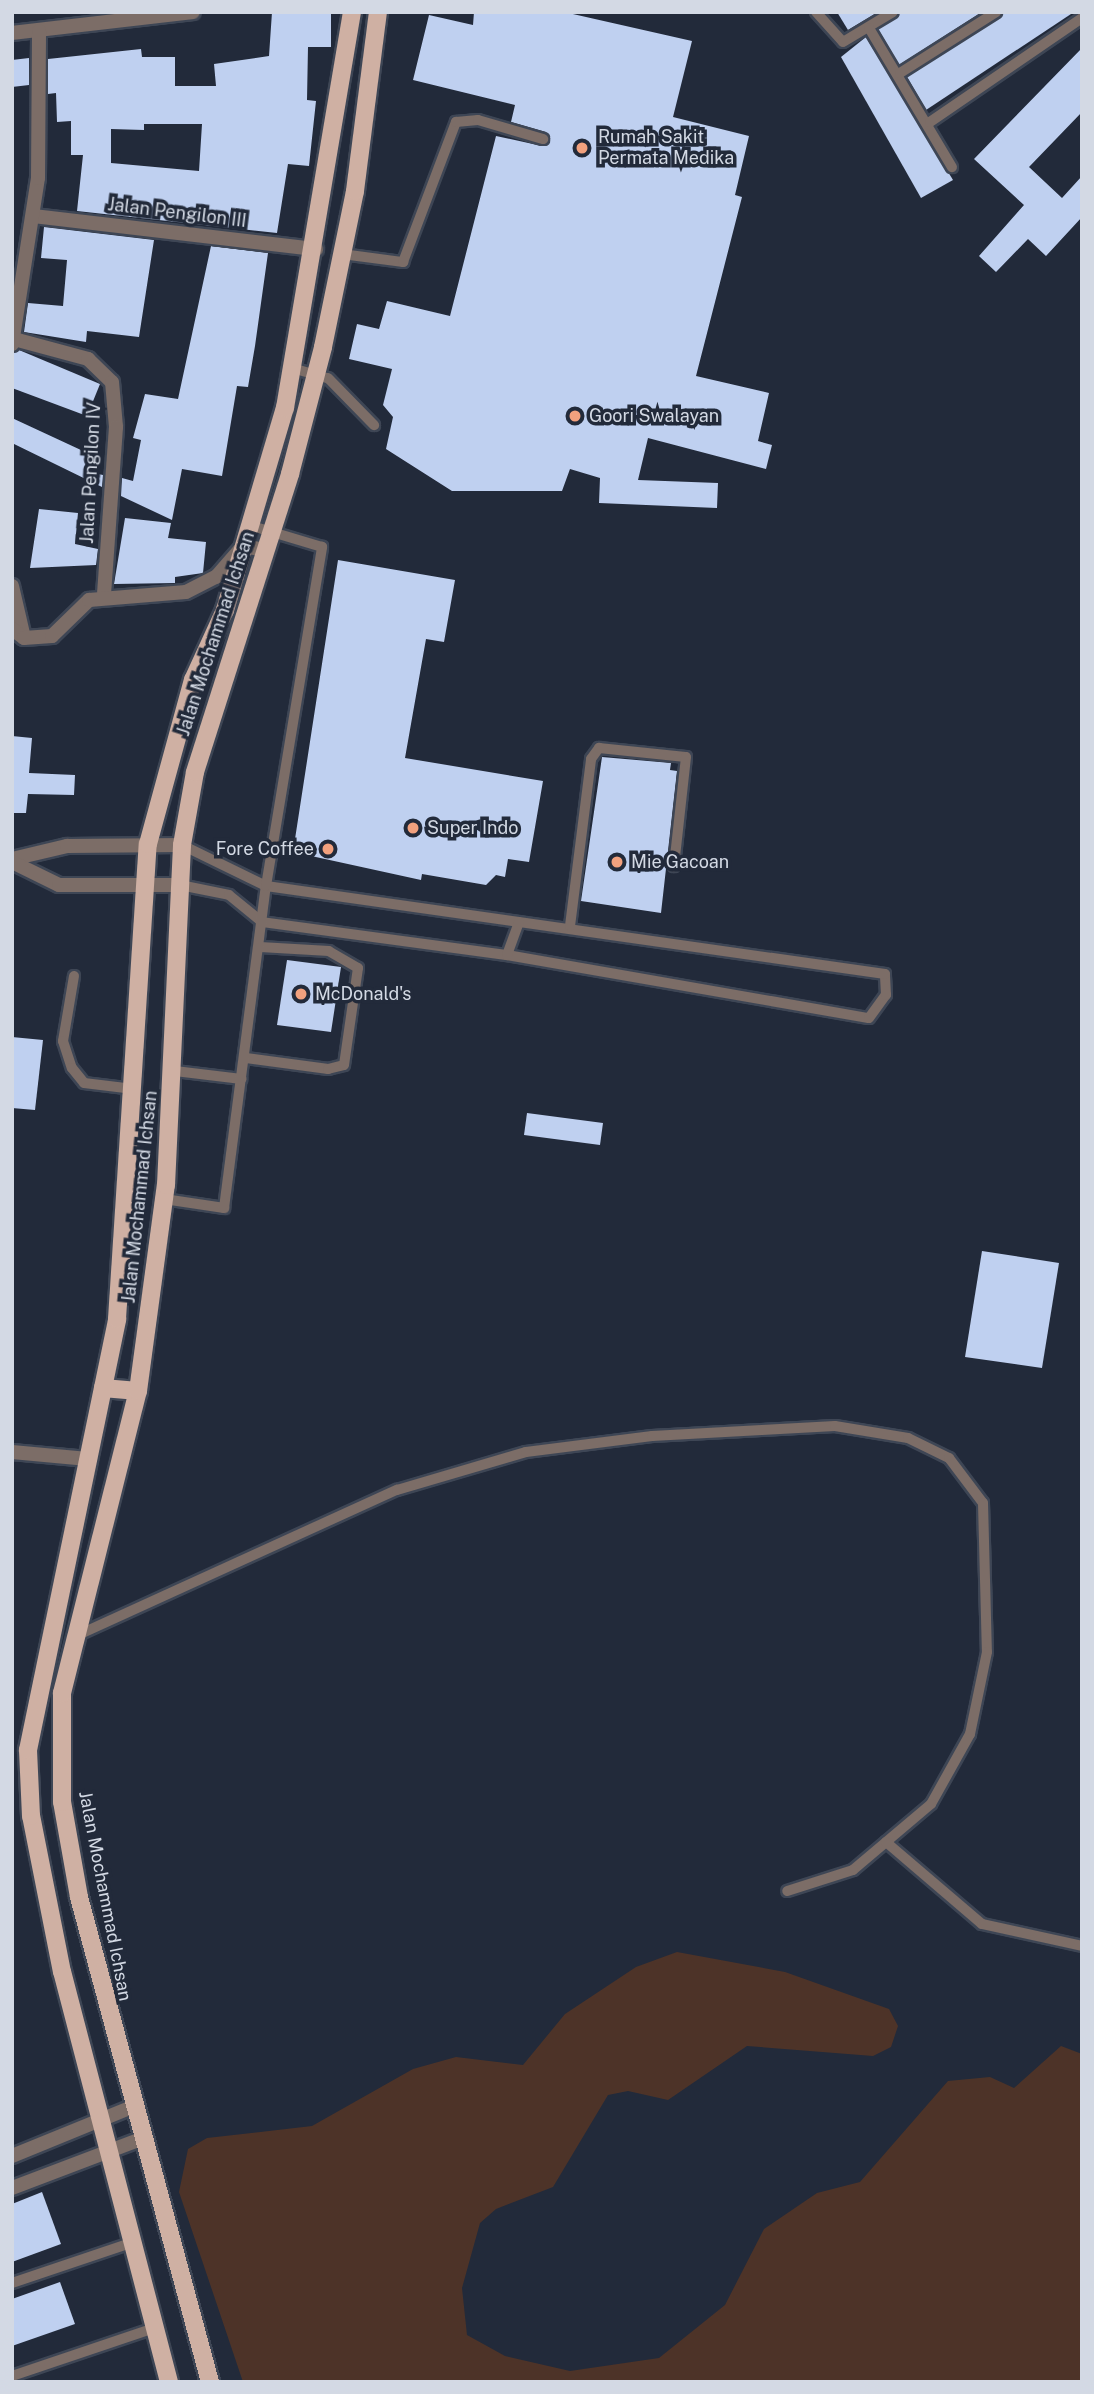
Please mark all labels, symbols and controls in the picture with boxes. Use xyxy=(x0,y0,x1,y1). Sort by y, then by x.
place label: Rumah Sakit Permata Medika xyxy=(598,127,734,170)
marker: Rumah Sakit Permata Medika xyxy=(572,138,592,158)
street label: Jalan Pengilon III xyxy=(106,194,248,232)
street label: Jalan Pengilon IV xyxy=(77,402,105,544)
place label: Goori Swalayan xyxy=(589,405,719,427)
marker: Goori Swalayan xyxy=(567,408,583,424)
street label: Jalan Mochammad Ichsan xyxy=(173,529,259,739)
place label: Super Indo xyxy=(427,817,518,839)
marker: Super Indo xyxy=(405,820,421,836)
place label: Fore Coffee xyxy=(216,838,314,860)
marker: Fore Coffee xyxy=(320,841,336,857)
place label: Mie Gacoan xyxy=(631,851,729,873)
marker: Mie Gacoan xyxy=(609,854,625,870)
place label: McDonald's xyxy=(315,983,411,1005)
marker: McDonald's xyxy=(293,986,309,1002)
street label: Jalan Mochammad Ichsan xyxy=(118,1090,162,1304)
street label: Jalan Mochammad Ichsan xyxy=(74,1789,136,2003)

